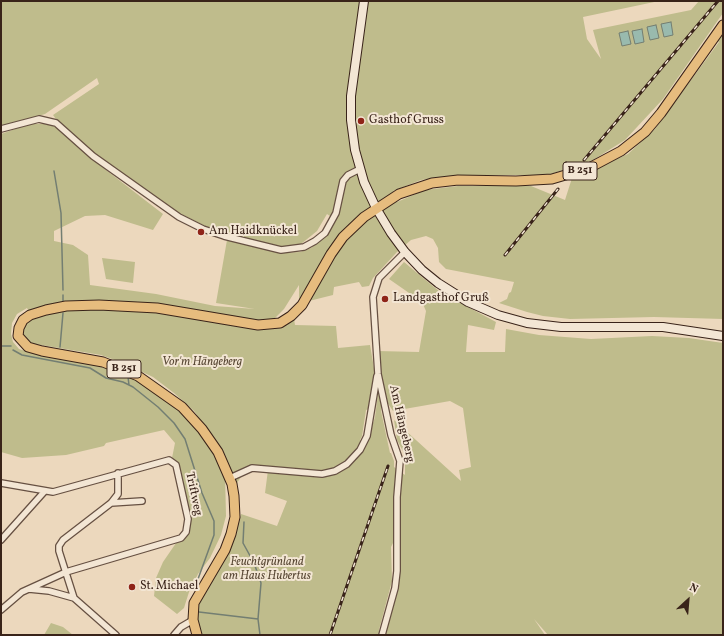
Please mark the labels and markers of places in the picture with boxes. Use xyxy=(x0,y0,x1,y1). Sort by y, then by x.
place label: Gasthof Gruss xyxy=(369,114,444,128)
marker: Gasthof Gruss xyxy=(356,116,366,126)
place label: Am Haidknückel xyxy=(209,225,297,239)
marker: Am Haidknückel xyxy=(196,227,206,237)
place label: Landgasthof Gruß xyxy=(393,292,489,306)
marker: Landgasthof Gruß xyxy=(380,294,390,304)
place label: St. Michael xyxy=(140,580,198,594)
marker: St. Michael xyxy=(127,582,137,592)

